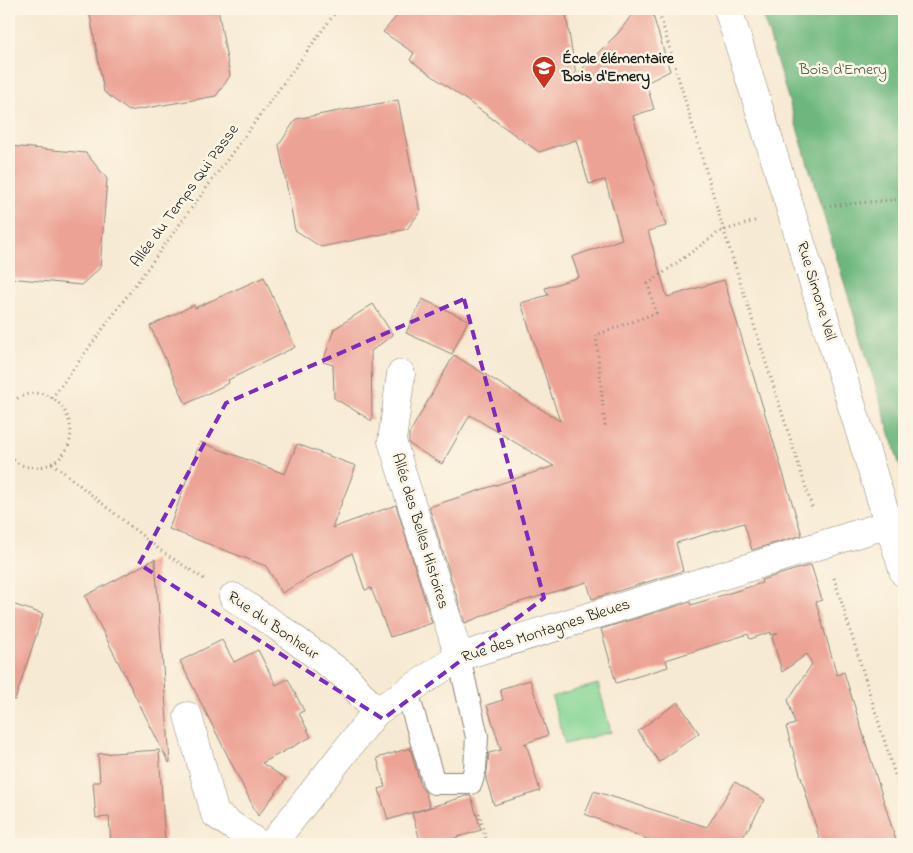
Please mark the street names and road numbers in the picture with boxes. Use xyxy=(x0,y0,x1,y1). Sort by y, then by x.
street label: Allée du Temps Qui Passe xyxy=(125,119,246,273)
street label: Rue Simone Veil xyxy=(790,239,843,344)
street label: Allée des Belles Histoires xyxy=(385,450,455,612)
street label: Rue du Bonheur xyxy=(222,585,324,667)
street label: Rue des Montagnes Bleues xyxy=(459,592,633,670)

